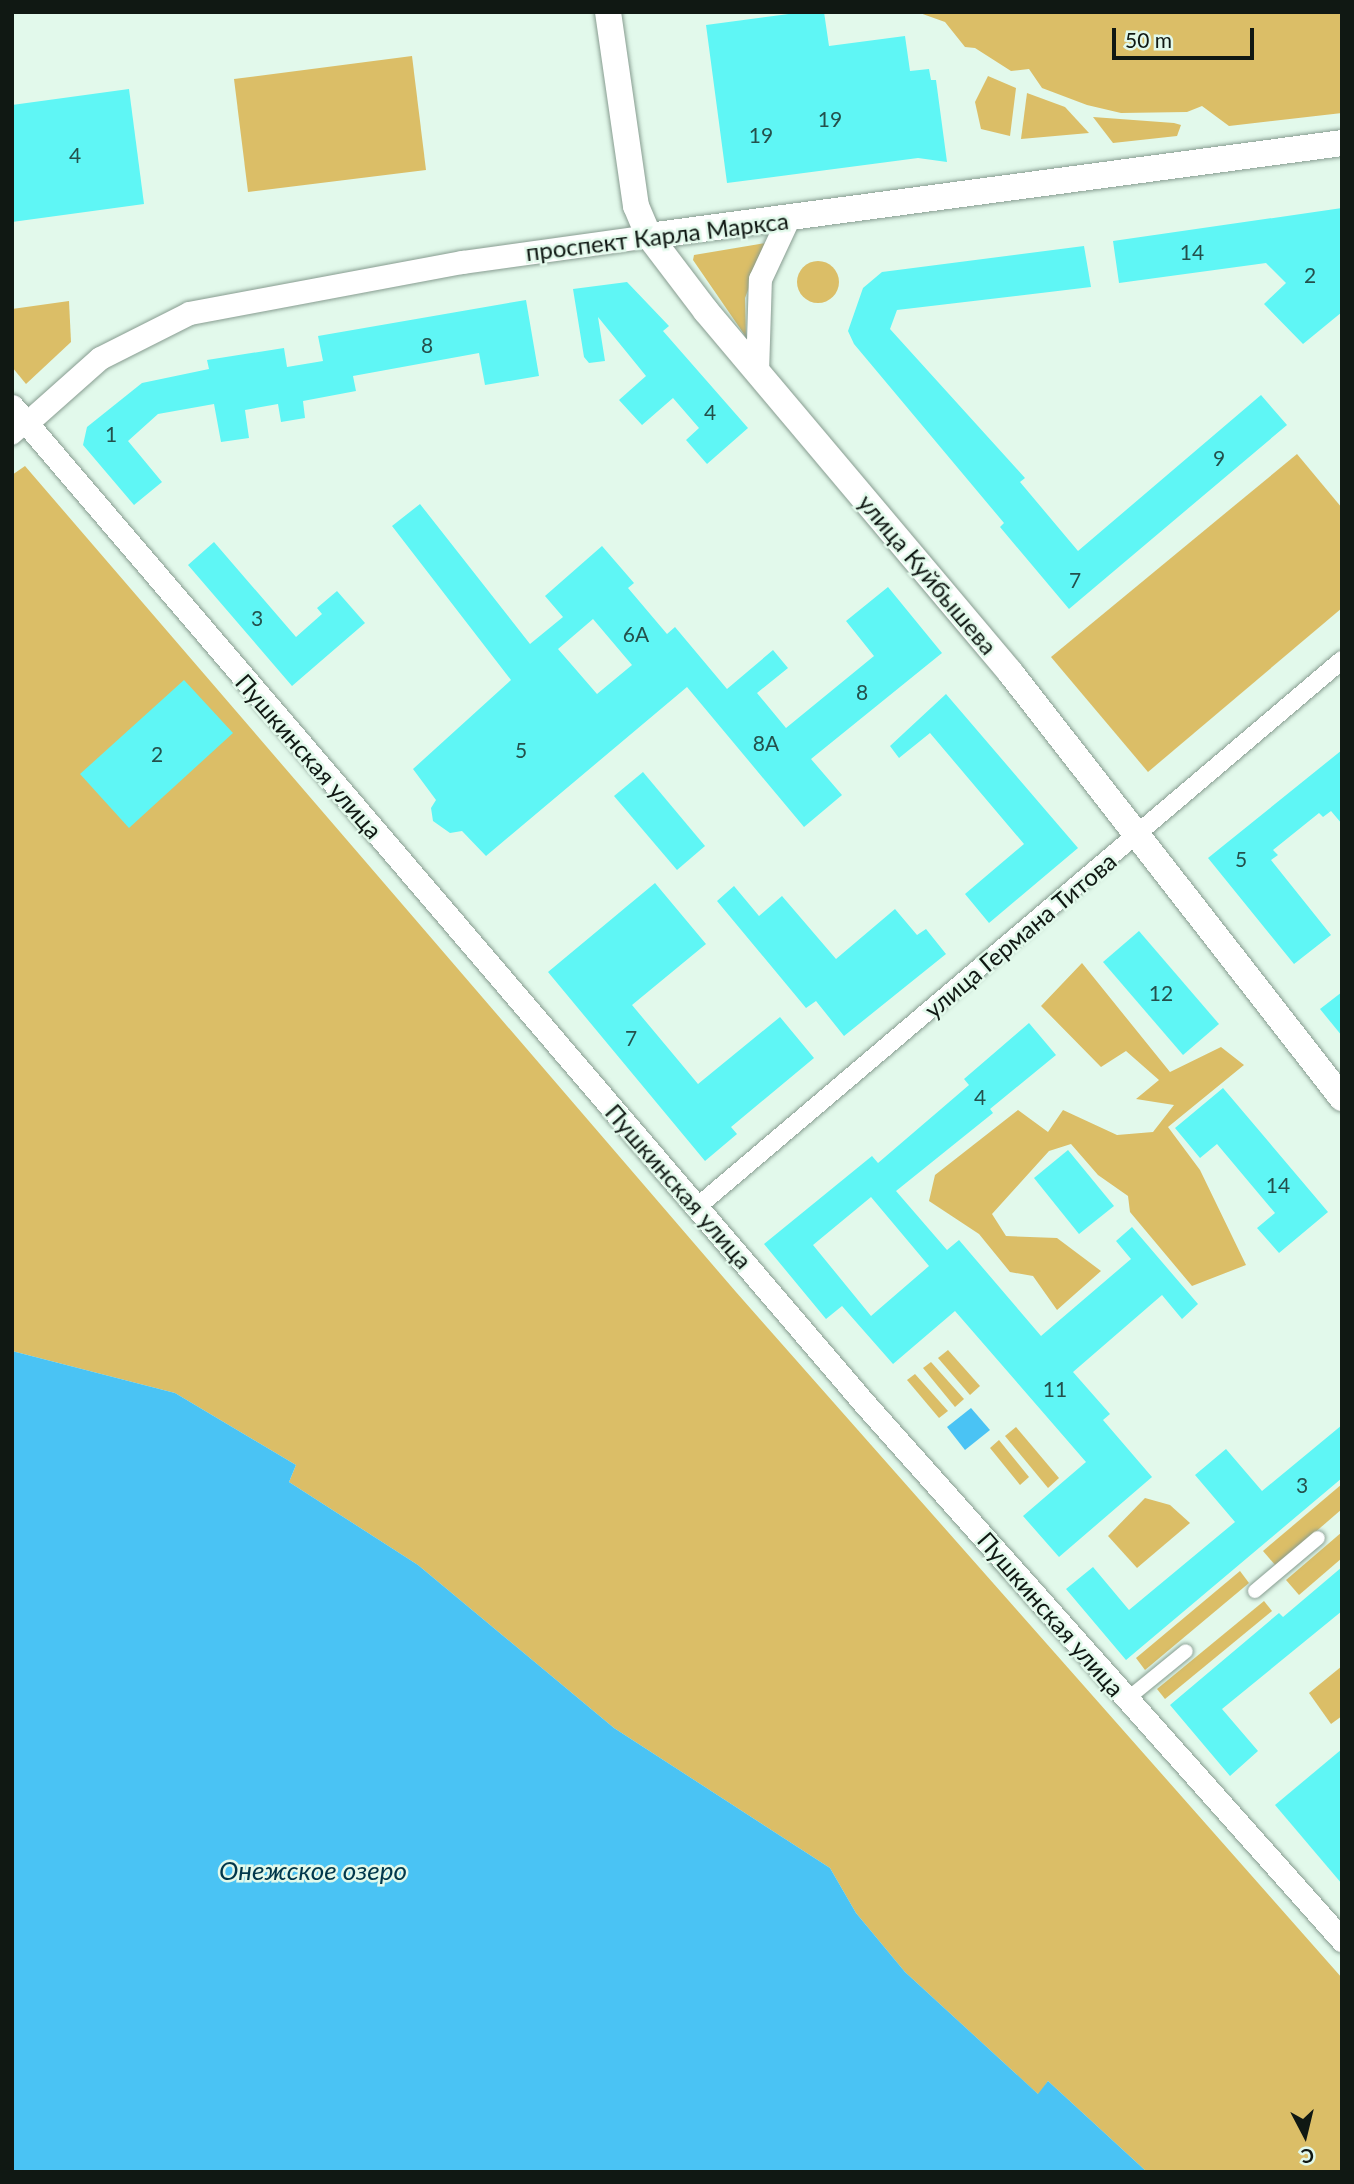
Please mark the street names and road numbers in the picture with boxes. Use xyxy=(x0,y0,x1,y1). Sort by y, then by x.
street label: проспект Карла Маркса xyxy=(524,206,790,266)
street label: улица Куйбышева xyxy=(853,488,1003,660)
street label: Пушкинская улица xyxy=(230,668,388,844)
street label: улица Германа Титова xyxy=(918,846,1122,1024)
street label: Пушкинская улица xyxy=(600,1098,758,1274)
street label: Пушкинская улица xyxy=(972,1526,1130,1702)

